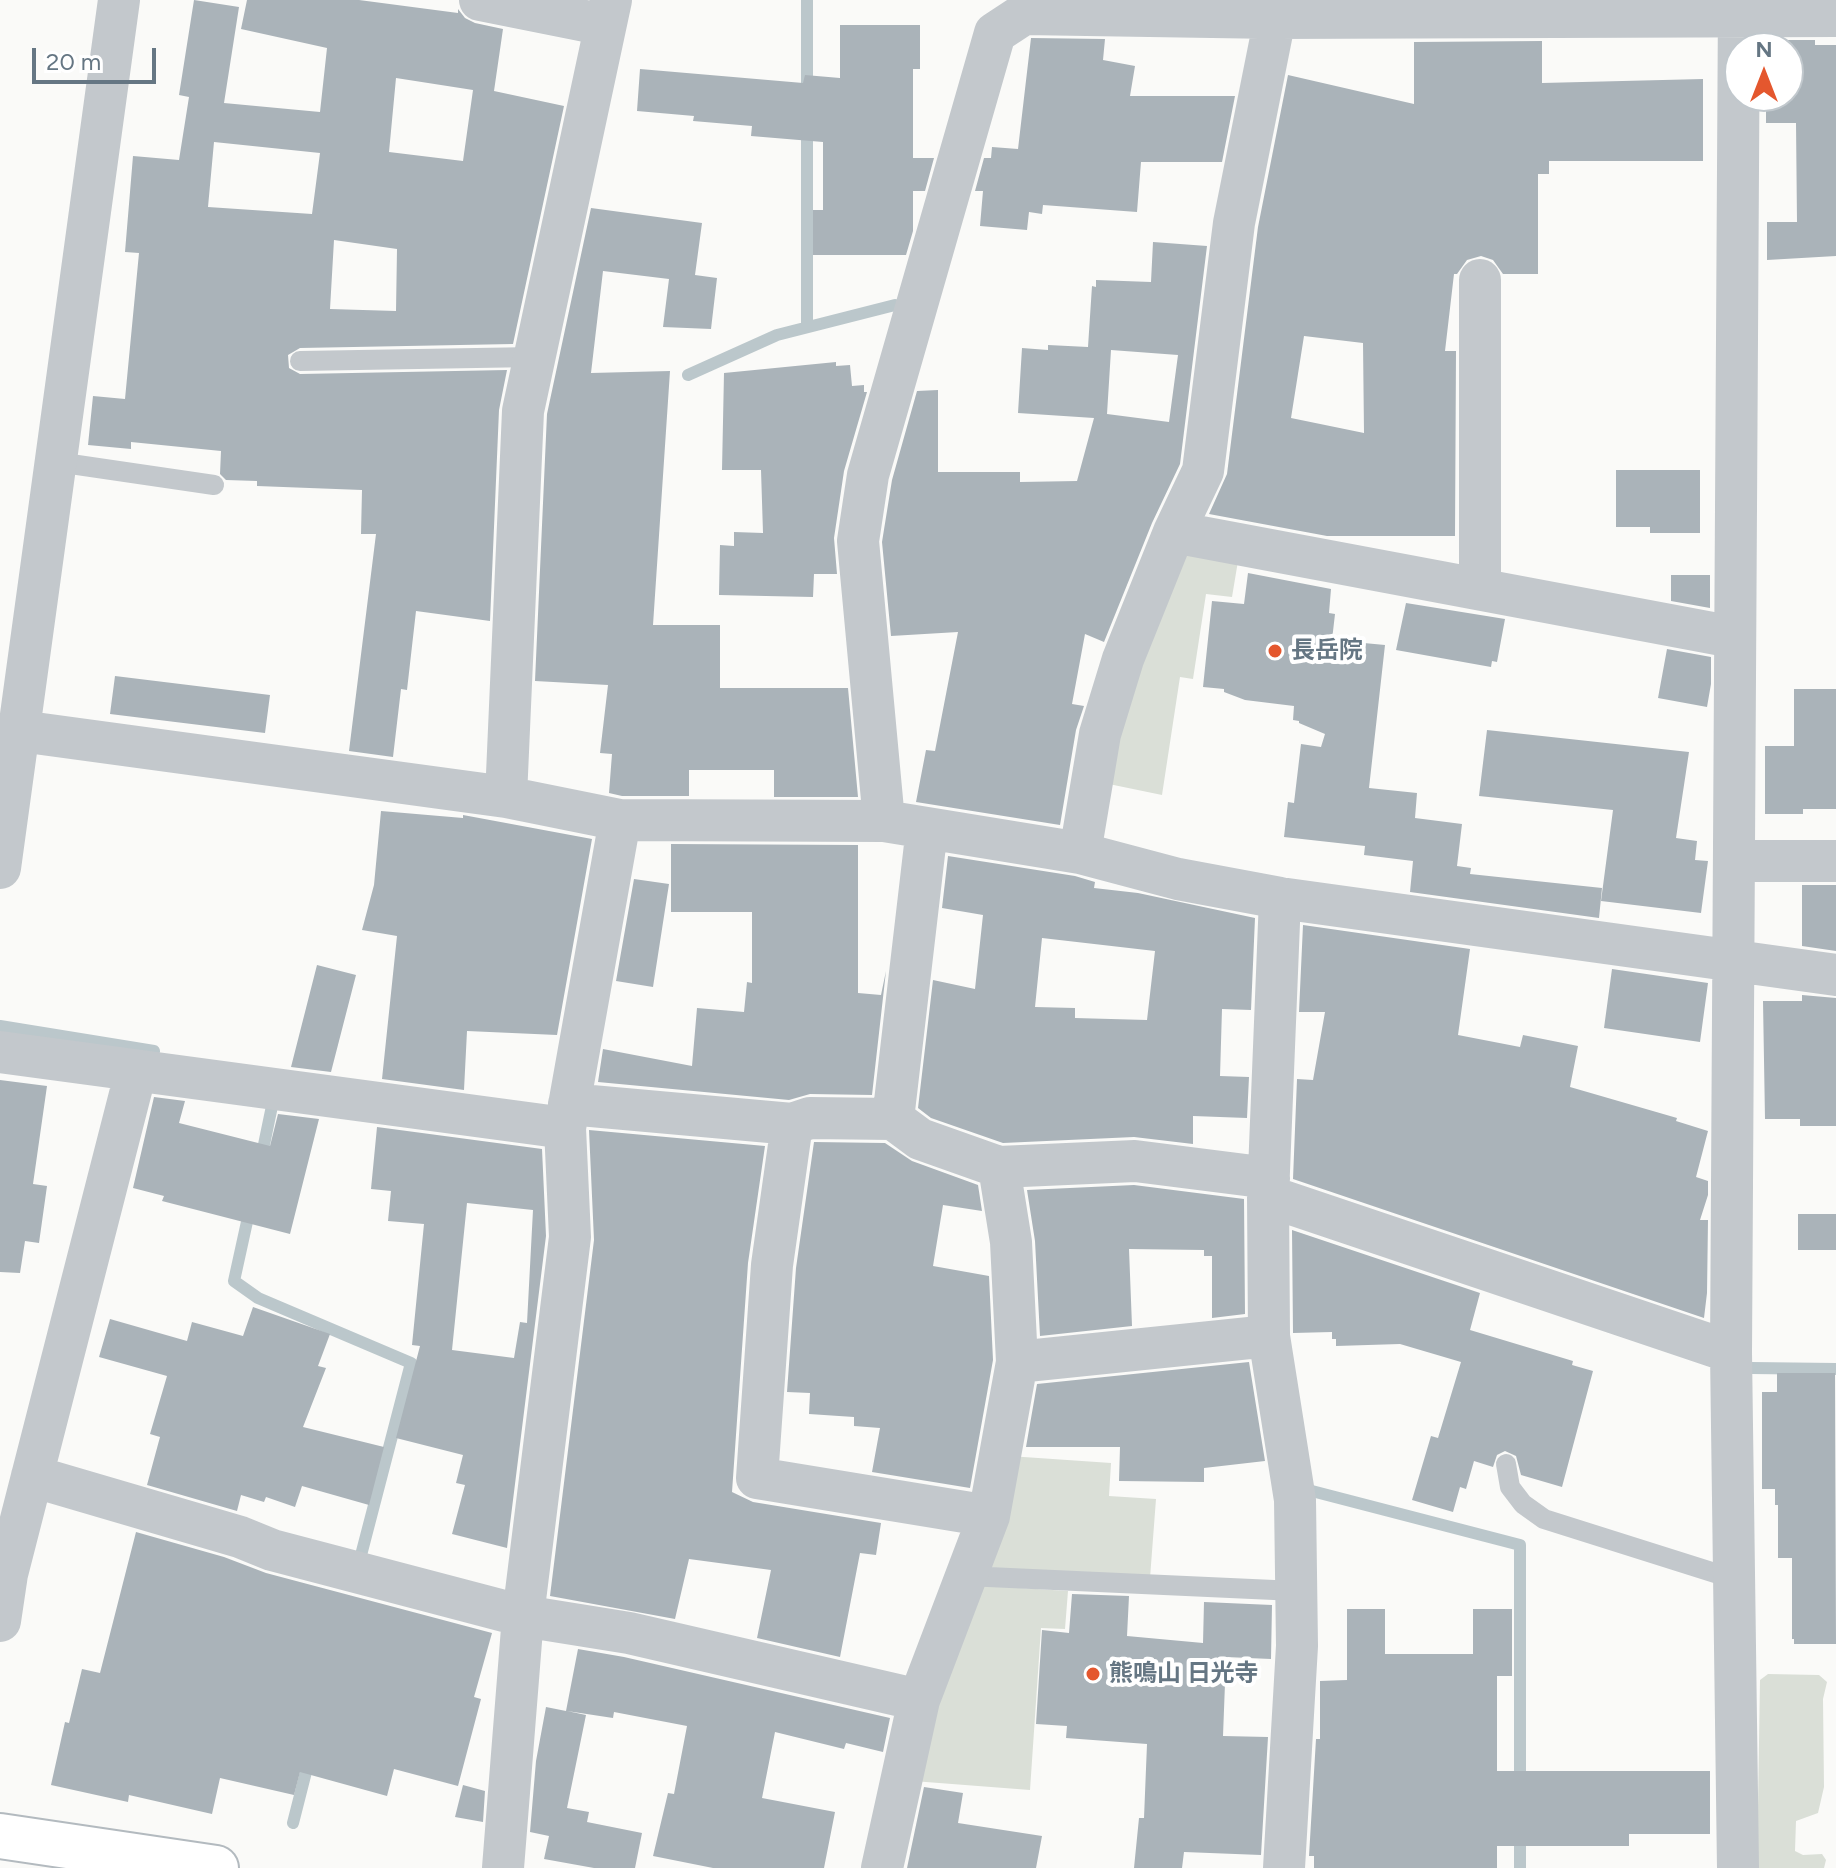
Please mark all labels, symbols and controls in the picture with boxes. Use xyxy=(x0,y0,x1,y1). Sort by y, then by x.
scale bar xyxy=(36,32,160,82)
north arrow xyxy=(1724,32,1804,112)
text: N xyxy=(1755,36,1773,63)
text: 20 m xyxy=(46,47,101,76)
place label: 長岳院 xyxy=(1291,637,1363,665)
marker: 長岳院 xyxy=(1266,642,1284,660)
place label: 熊鳴山 日光寺 xyxy=(1109,1660,1259,1688)
marker: 熊鳴山 日光寺 xyxy=(1084,1665,1102,1683)

